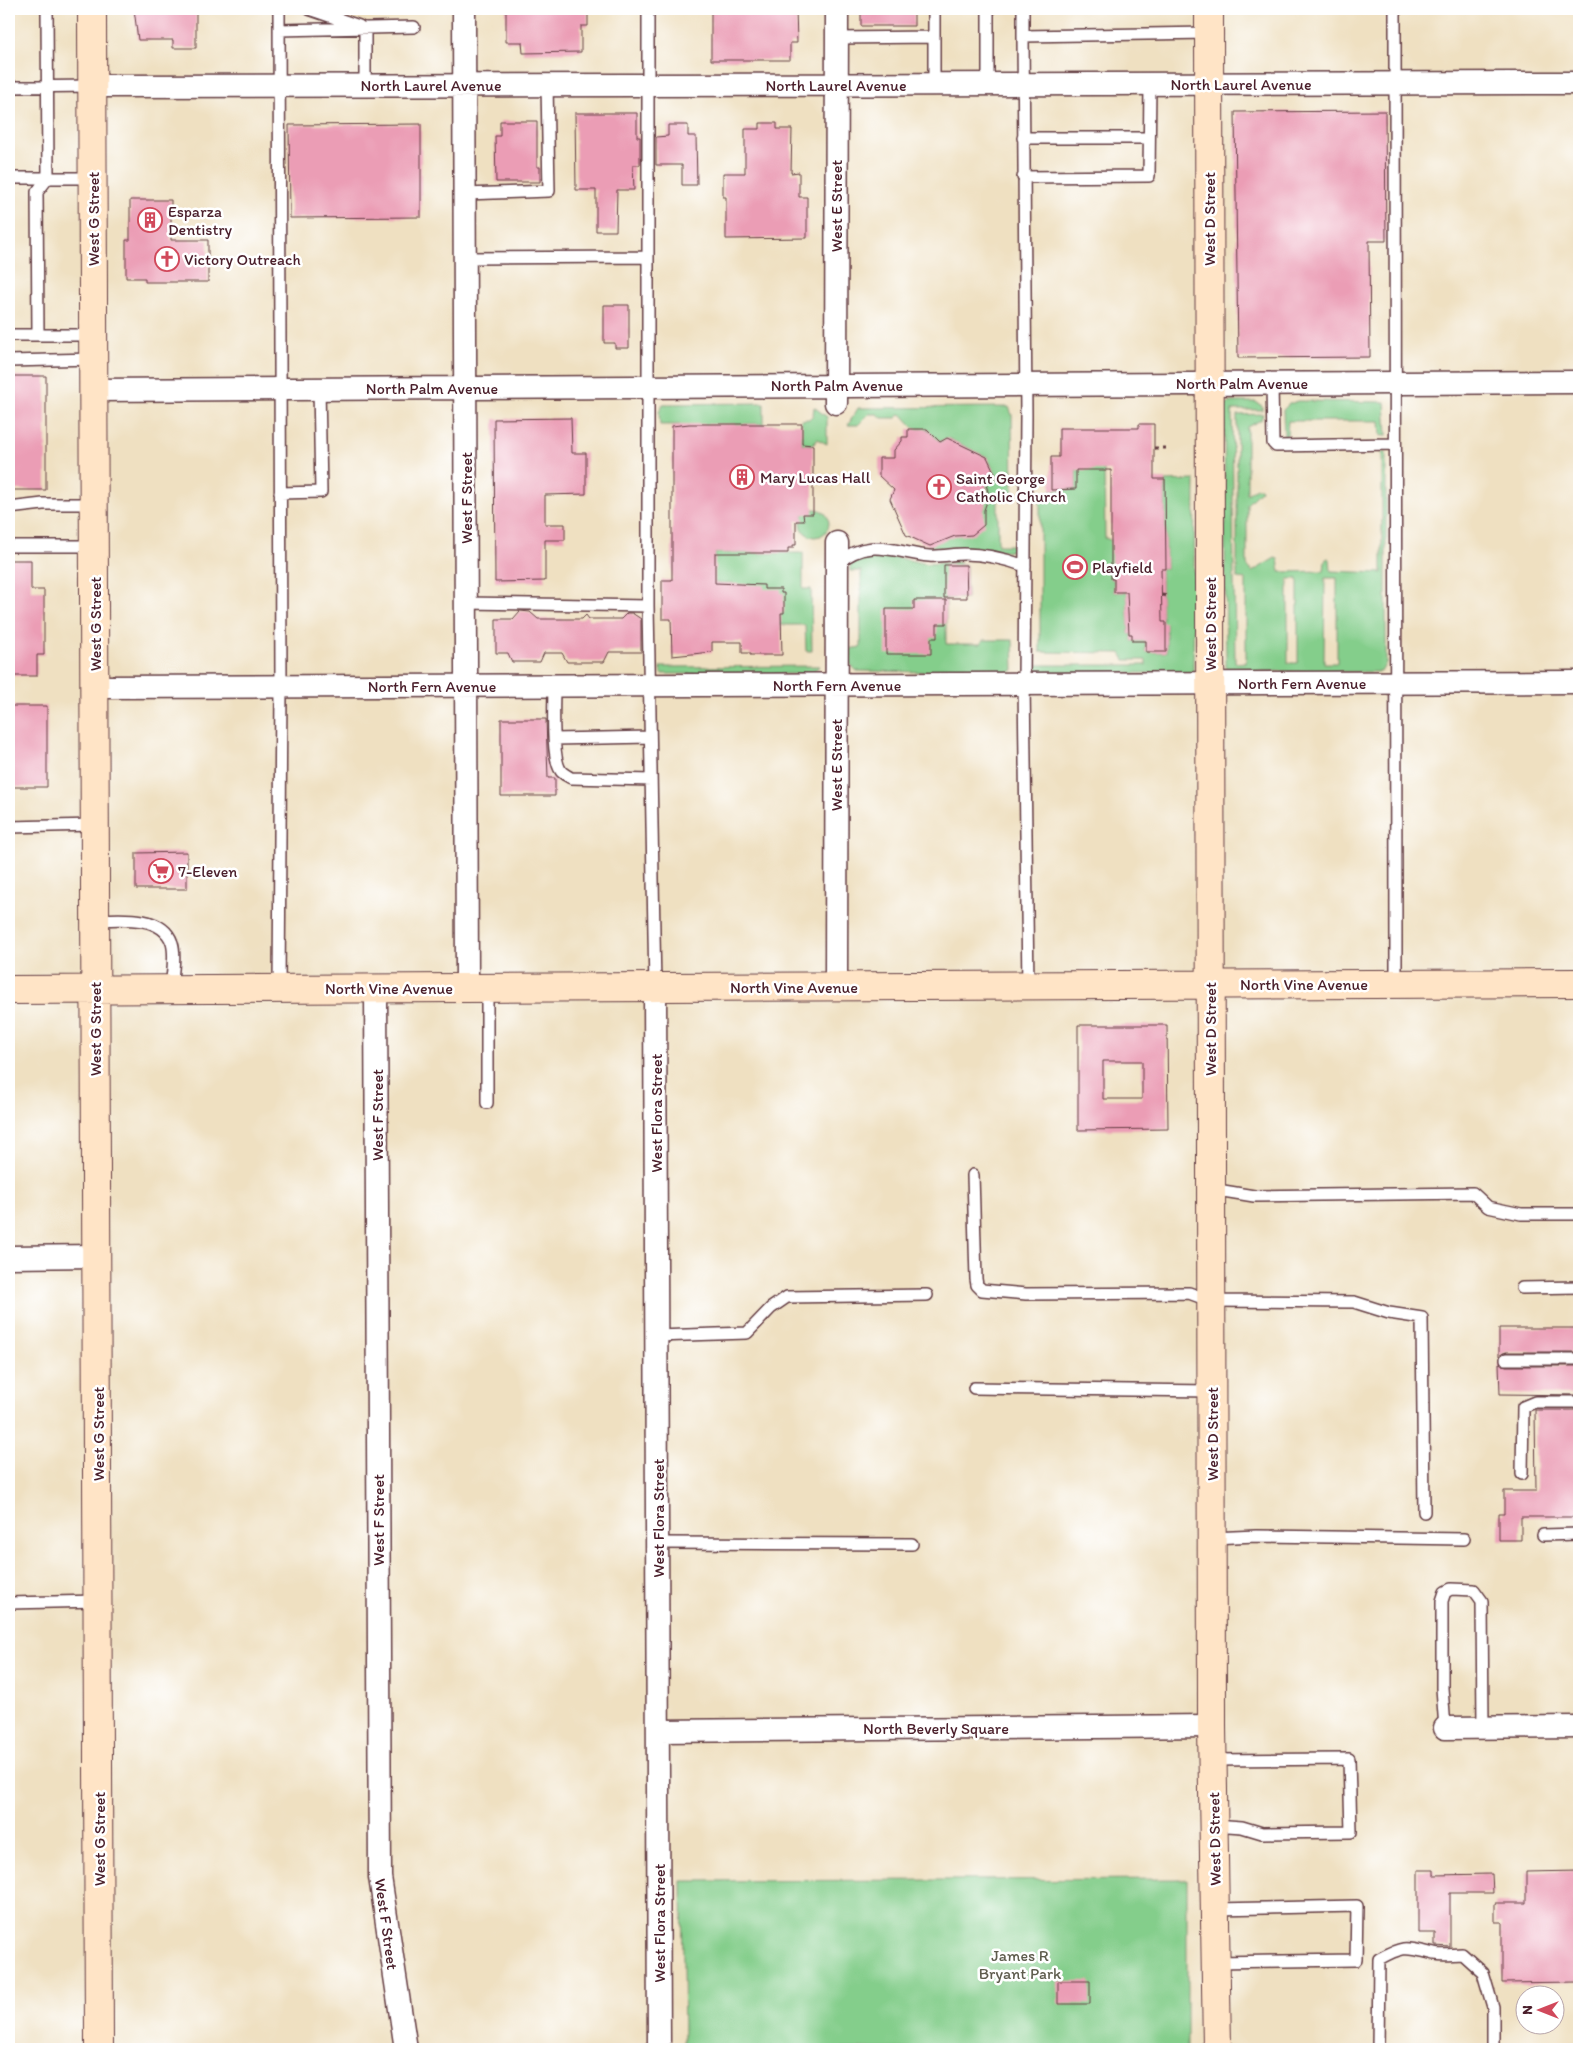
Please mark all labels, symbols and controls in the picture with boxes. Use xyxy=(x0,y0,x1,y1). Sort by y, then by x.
street label: North Laurel Avenue xyxy=(1170,75,1312,94)
street label: North Laurel Avenue xyxy=(360,76,502,95)
street label: North Laurel Avenue xyxy=(765,76,907,95)
street label: West E Street xyxy=(827,160,846,252)
street label: West G Street xyxy=(84,172,103,266)
street label: West D Street xyxy=(1200,172,1219,266)
place label: Esparza Dentistry xyxy=(168,202,233,239)
building icon: Esparza Dentistry xyxy=(137,207,163,233)
church icon: Victory Outreach xyxy=(154,246,180,272)
place label: Victory Outreach xyxy=(184,250,301,269)
street label: North Palm Avenue xyxy=(1176,374,1308,393)
street label: North Palm Avenue xyxy=(771,376,903,395)
street label: North Palm Avenue xyxy=(366,379,498,398)
street label: West F Street xyxy=(457,452,476,544)
building icon: Mary Lucas Hall xyxy=(729,464,755,490)
place label: Mary Lucas Hall xyxy=(760,468,871,487)
place label: Saint George Catholic Church xyxy=(956,469,1066,506)
church icon: Saint George Catholic Church xyxy=(926,474,952,500)
sports icon: Playfield xyxy=(1062,554,1088,580)
place label: Playfield xyxy=(1092,558,1153,577)
street label: West G Street xyxy=(86,577,105,671)
street label: West D Street xyxy=(1201,577,1220,671)
street label: North Fern Avenue xyxy=(1238,674,1366,693)
street label: North Fern Avenue xyxy=(773,676,901,695)
street label: North Fern Avenue xyxy=(368,677,496,696)
street label: West E Street xyxy=(827,719,846,811)
supermarket icon: 7-Eleven xyxy=(148,858,174,884)
place label: 7-Eleven xyxy=(178,862,237,881)
street label: North Vine Avenue xyxy=(1240,975,1368,994)
street label: North Vine Avenue xyxy=(730,978,858,997)
street label: North Vine Avenue xyxy=(325,979,453,998)
street label: West G Street xyxy=(86,982,105,1076)
street label: West D Street xyxy=(1201,982,1220,1076)
street label: West Flora Street xyxy=(647,1053,666,1173)
street label: West F Street xyxy=(368,1069,387,1161)
street label: West G Street xyxy=(89,1387,108,1481)
street label: West D Street xyxy=(1203,1387,1222,1481)
street label: West Flora Street xyxy=(649,1458,668,1578)
street label: West F Street xyxy=(369,1474,388,1566)
street label: North Beverly Square xyxy=(863,1719,1009,1738)
street label: West G Street xyxy=(90,1792,109,1886)
street label: West D Street xyxy=(1204,1792,1225,1886)
street label: West Flora Street xyxy=(650,1863,669,1983)
street label: West F Street xyxy=(371,1877,402,1971)
park label: James R Bryant Park xyxy=(979,1946,1062,1983)
north arrow xyxy=(1516,1986,1566,2036)
text: N xyxy=(1519,2005,1536,2015)

